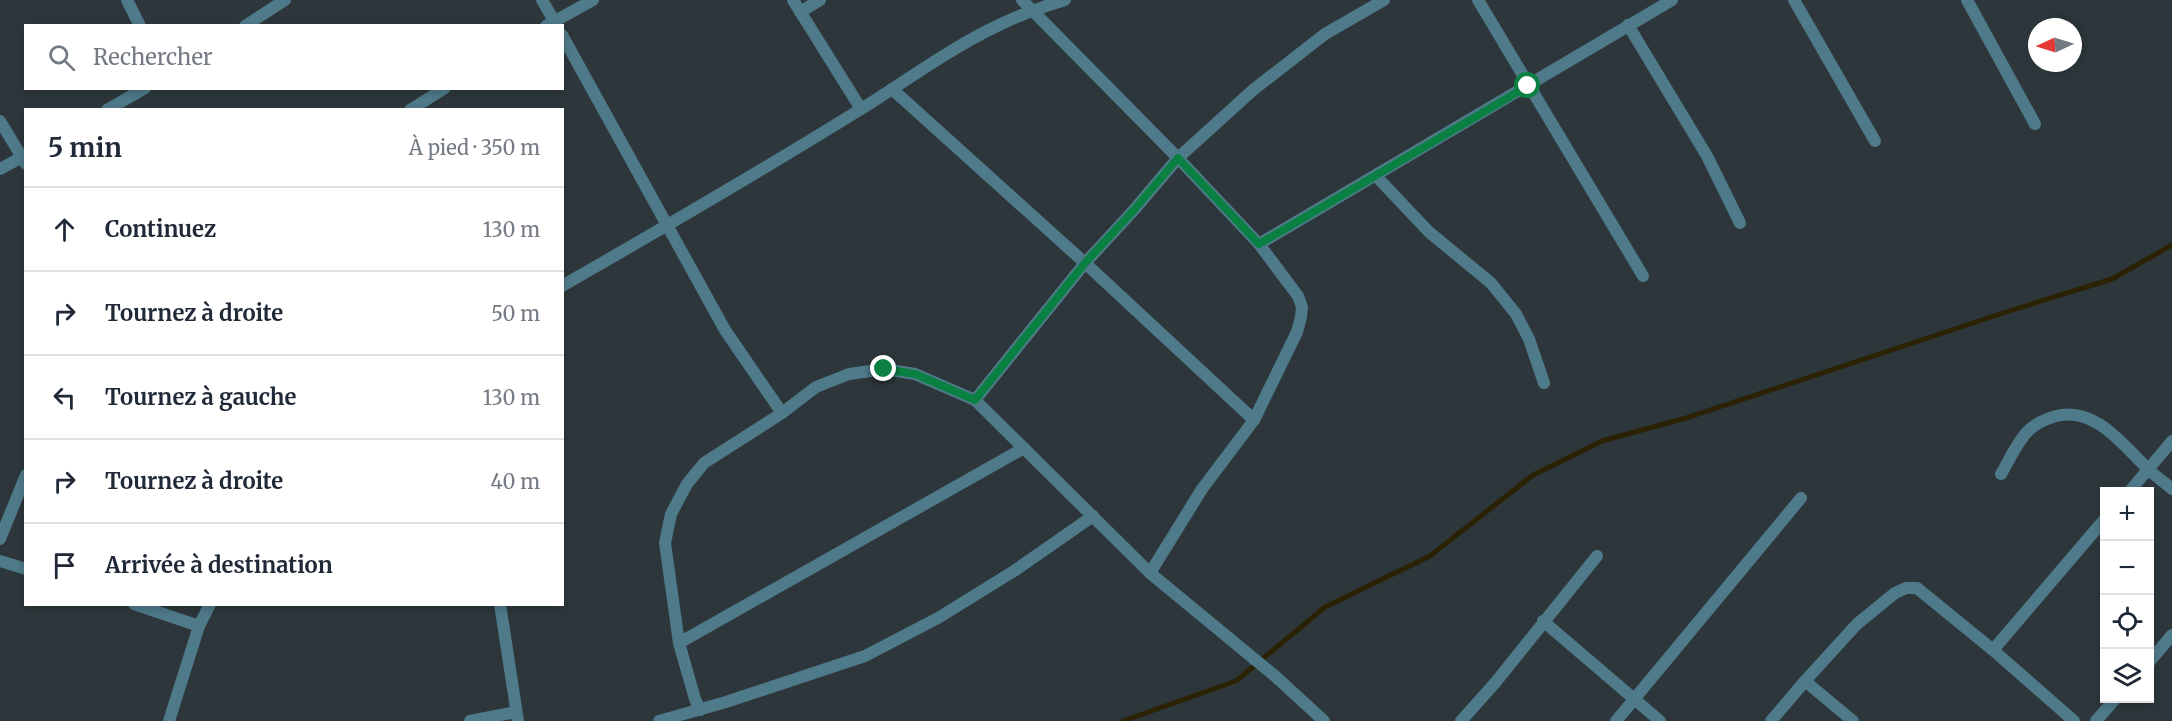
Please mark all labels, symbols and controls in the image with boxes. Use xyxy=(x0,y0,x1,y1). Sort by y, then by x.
north arrow xyxy=(2028,18,2082,72)
search box xyxy=(24,24,564,90)
icon: search xyxy=(45,41,78,74)
text: Rechercher xyxy=(93,43,213,71)
route start xyxy=(1514,72,1540,98)
text: 5 min xyxy=(48,131,122,164)
text: À pied · 350 m xyxy=(409,135,540,160)
icon: ahead xyxy=(48,213,81,246)
text: Continuez xyxy=(105,215,216,243)
text: 130 m xyxy=(483,217,540,242)
icon: right xyxy=(48,297,81,330)
text: Tournez à droite xyxy=(105,299,283,327)
text: 50 m xyxy=(491,301,540,326)
route end xyxy=(870,355,896,381)
icon: left xyxy=(48,381,81,414)
text: Tournez à gauche xyxy=(105,383,296,411)
text: 130 m xyxy=(483,385,540,410)
icon: right xyxy=(48,465,81,498)
text: Tournez à droite xyxy=(105,467,283,495)
text: 40 m xyxy=(490,469,540,494)
map controls xyxy=(2100,487,2154,703)
button: + xyxy=(2100,487,2154,541)
button: − xyxy=(2100,541,2154,595)
icon: arrive xyxy=(48,549,81,582)
text: Arrivée à destination xyxy=(105,551,333,579)
button: locate xyxy=(2100,595,2154,649)
button: layers xyxy=(2100,649,2154,703)

